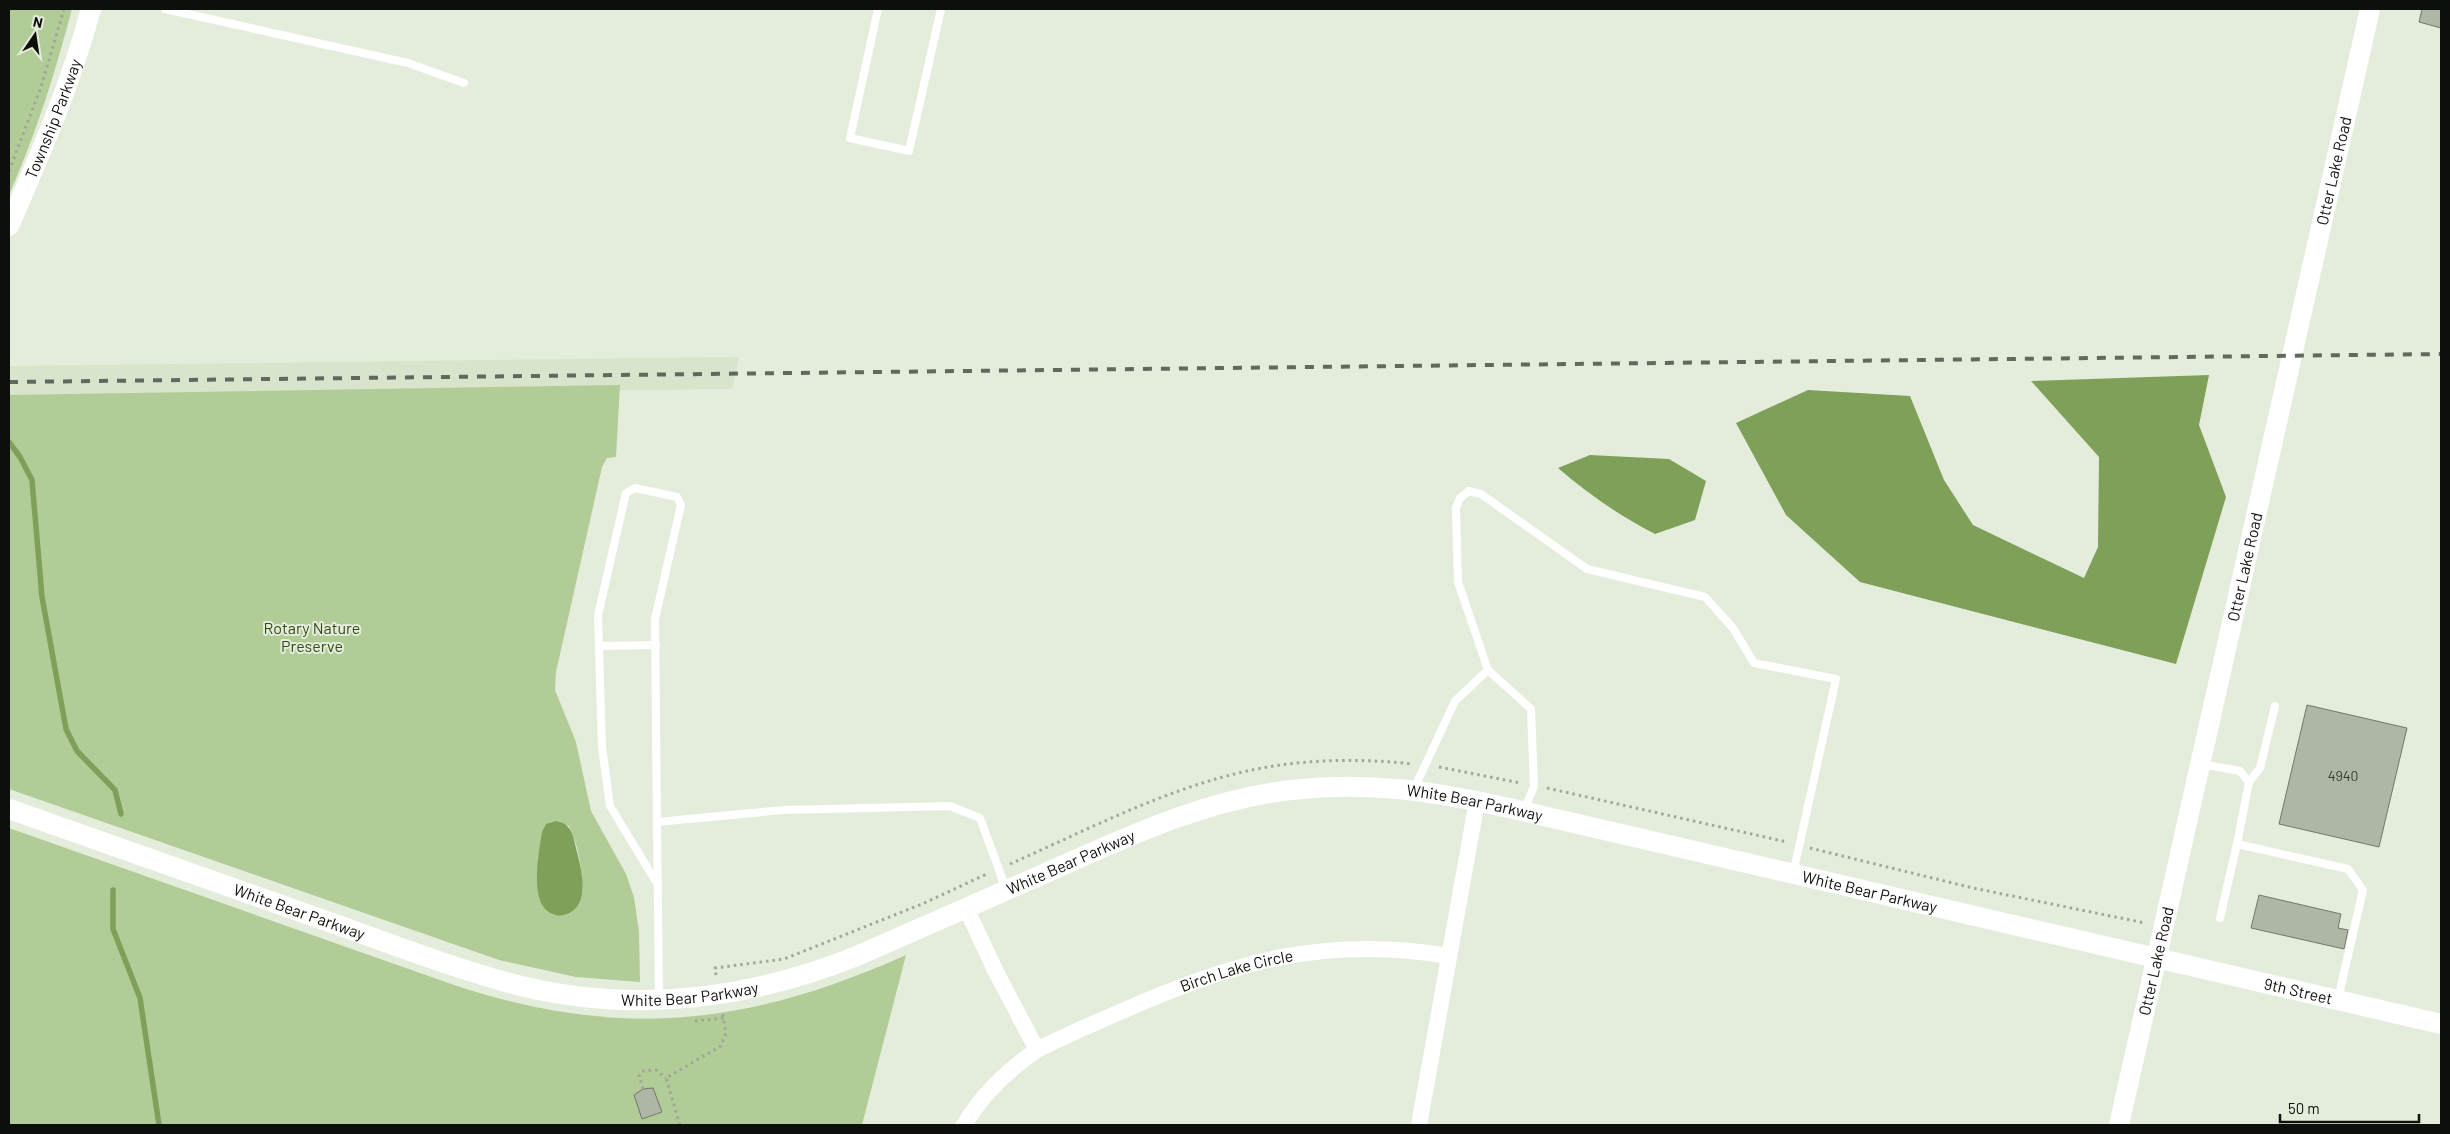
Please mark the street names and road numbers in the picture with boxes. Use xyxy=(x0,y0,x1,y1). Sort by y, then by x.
street label: Township Parkway xyxy=(21,56,85,182)
street label: Otter Lake Road xyxy=(2312,114,2355,227)
street label: Otter Lake Road xyxy=(2223,511,2265,623)
street label: White Bear Parkway xyxy=(1406,780,1545,825)
street label: White Bear Parkway xyxy=(1003,825,1138,898)
street label: White Bear Parkway xyxy=(1800,866,1940,916)
street label: White Bear Parkway xyxy=(231,879,369,943)
street label: Otter Lake Road xyxy=(2134,905,2177,1017)
street label: Birch Lake Circle xyxy=(1177,945,1294,995)
street label: 9th Street xyxy=(2262,973,2335,1008)
street label: White Bear Parkway xyxy=(621,977,761,1009)

